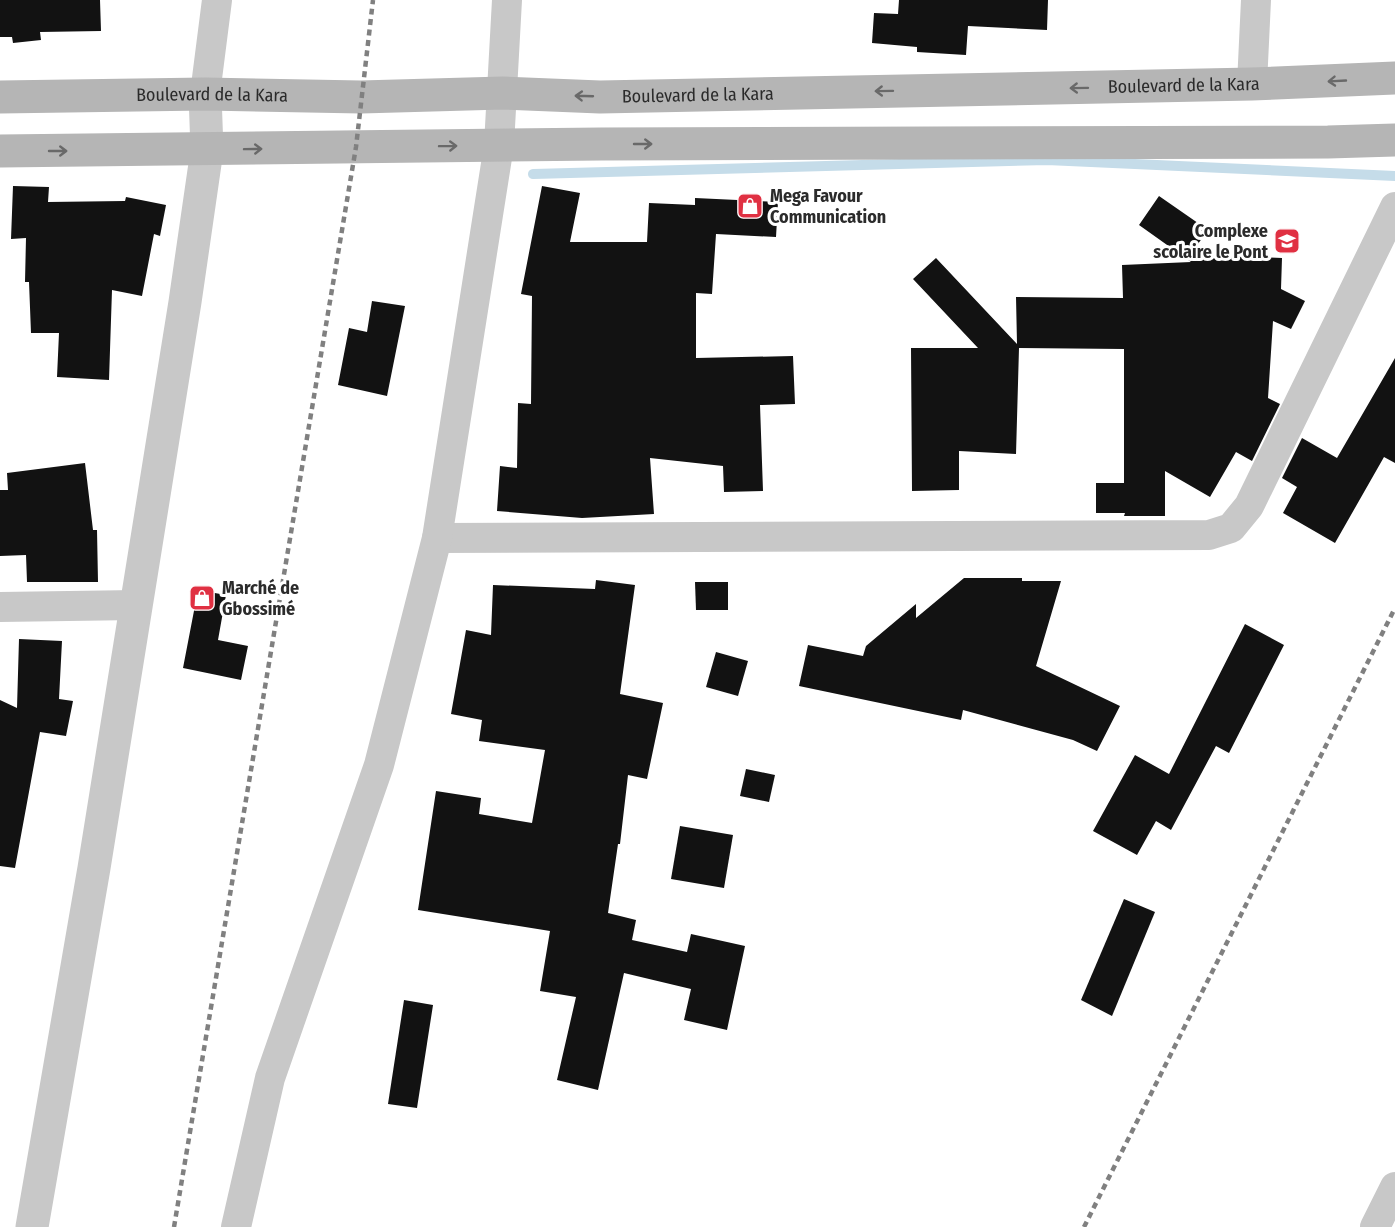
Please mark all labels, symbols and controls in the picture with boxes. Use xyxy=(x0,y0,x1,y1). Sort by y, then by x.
street label: Boulevard de la Kara xyxy=(1108,73,1260,98)
one-way arrow xyxy=(1327,75,1347,86)
one-way arrow xyxy=(1069,82,1089,93)
street label: Boulevard de la Kara xyxy=(136,83,288,107)
street label: Boulevard de la Kara xyxy=(622,83,774,108)
one-way arrow xyxy=(874,85,894,97)
one-way arrow xyxy=(574,90,594,102)
one-way arrow xyxy=(633,138,653,150)
one-way arrow xyxy=(438,140,458,152)
one-way arrow xyxy=(243,143,263,155)
one-way arrow xyxy=(48,145,68,157)
place label: Mega Favour Communication xyxy=(770,185,886,228)
shop icon: Mega Favour Communication xyxy=(735,191,765,221)
place label: Complexe scolaire le Pont xyxy=(1153,220,1269,263)
school or university icon: Complexe scolaire le Pont xyxy=(1272,226,1302,256)
place label: Marché de Gbossimé xyxy=(222,577,299,620)
shop icon: Marché de Gbossimé xyxy=(187,583,217,613)

